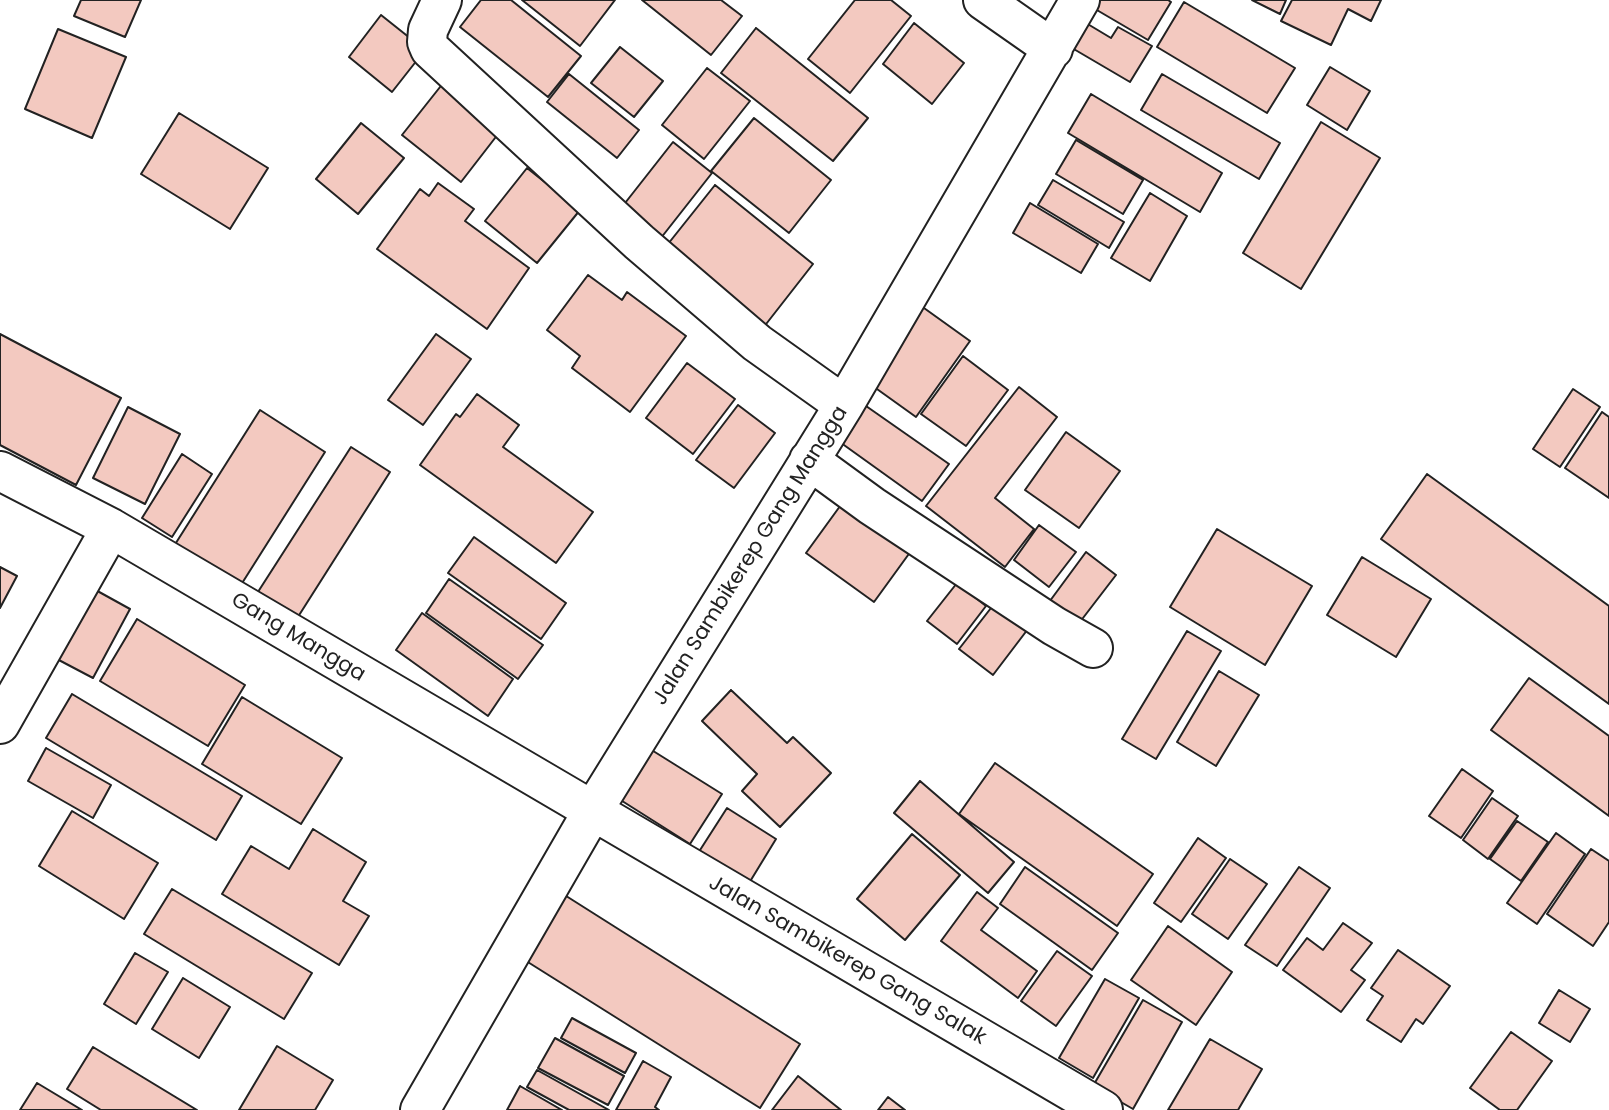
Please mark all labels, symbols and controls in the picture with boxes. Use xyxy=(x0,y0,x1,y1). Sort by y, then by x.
street label: Jalan Sambikerep Gang Mangga xyxy=(648,402,854,710)
street label: Gang Mangga xyxy=(226,588,370,688)
street label: Jalan Sambikerep Gang Salak xyxy=(704,871,990,1051)

